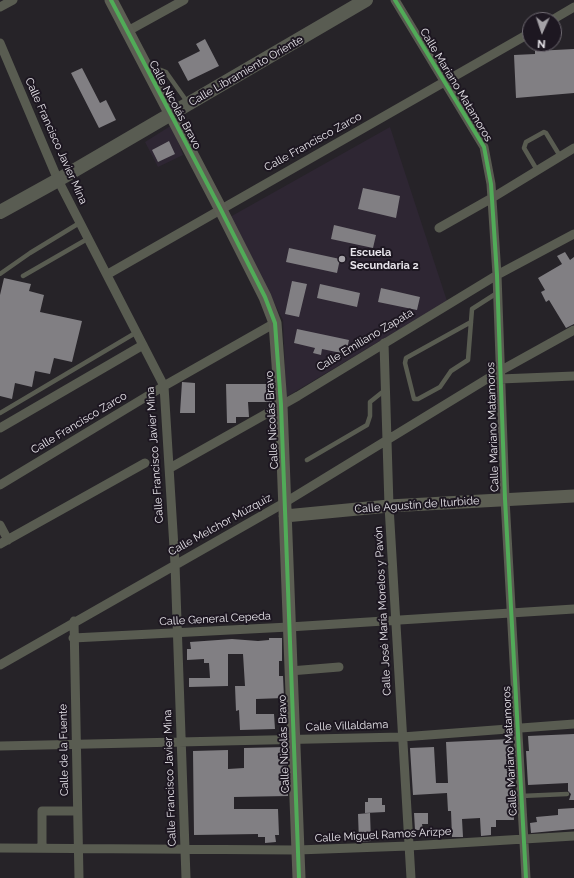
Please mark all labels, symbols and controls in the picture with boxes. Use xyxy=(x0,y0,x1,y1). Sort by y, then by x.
north arrow xyxy=(522,12,562,52)
street label: Calle Mariano Matamoros xyxy=(417,26,495,144)
street label: Calle Libramiento Oriente xyxy=(186,33,306,109)
text: N xyxy=(537,37,546,50)
street label: Calle Nicolás Bravo xyxy=(146,58,204,152)
street label: Calle Francisco Javier Mina xyxy=(22,76,90,206)
street label: Calle Francisco Zarco xyxy=(262,110,364,174)
place label: Escuela Secundaria 2 xyxy=(350,246,419,272)
marker: Escuela Secundaria 2 xyxy=(337,254,347,264)
street label: Calle Emiliano Zapata xyxy=(314,306,416,374)
street label: Calle Mariano Matamoros xyxy=(484,362,502,492)
street label: Calle Nicolás Bravo xyxy=(263,370,281,470)
street label: Calle Francisco Javier Mina xyxy=(144,386,166,524)
street label: Calle Francisco Zarco xyxy=(29,389,129,457)
street label: Calle Melchor Múzquiz xyxy=(166,491,274,559)
street label: Calle Agustín de Iturbide xyxy=(354,494,480,516)
street label: Calle José María Morelos y Pavón xyxy=(372,526,394,696)
street label: Calle General Cepeda xyxy=(159,609,271,629)
street label: Calle Mariano Matamoros xyxy=(500,686,520,816)
street label: Calle Nicolás Bravo xyxy=(276,695,292,793)
street label: Calle de la Fuente xyxy=(57,704,71,796)
street label: Calle Francisco Javier Mina xyxy=(161,709,179,847)
street label: Calle Villaldama xyxy=(306,718,388,734)
street label: Calle Miguel Ramos Arizpe xyxy=(314,825,452,845)

